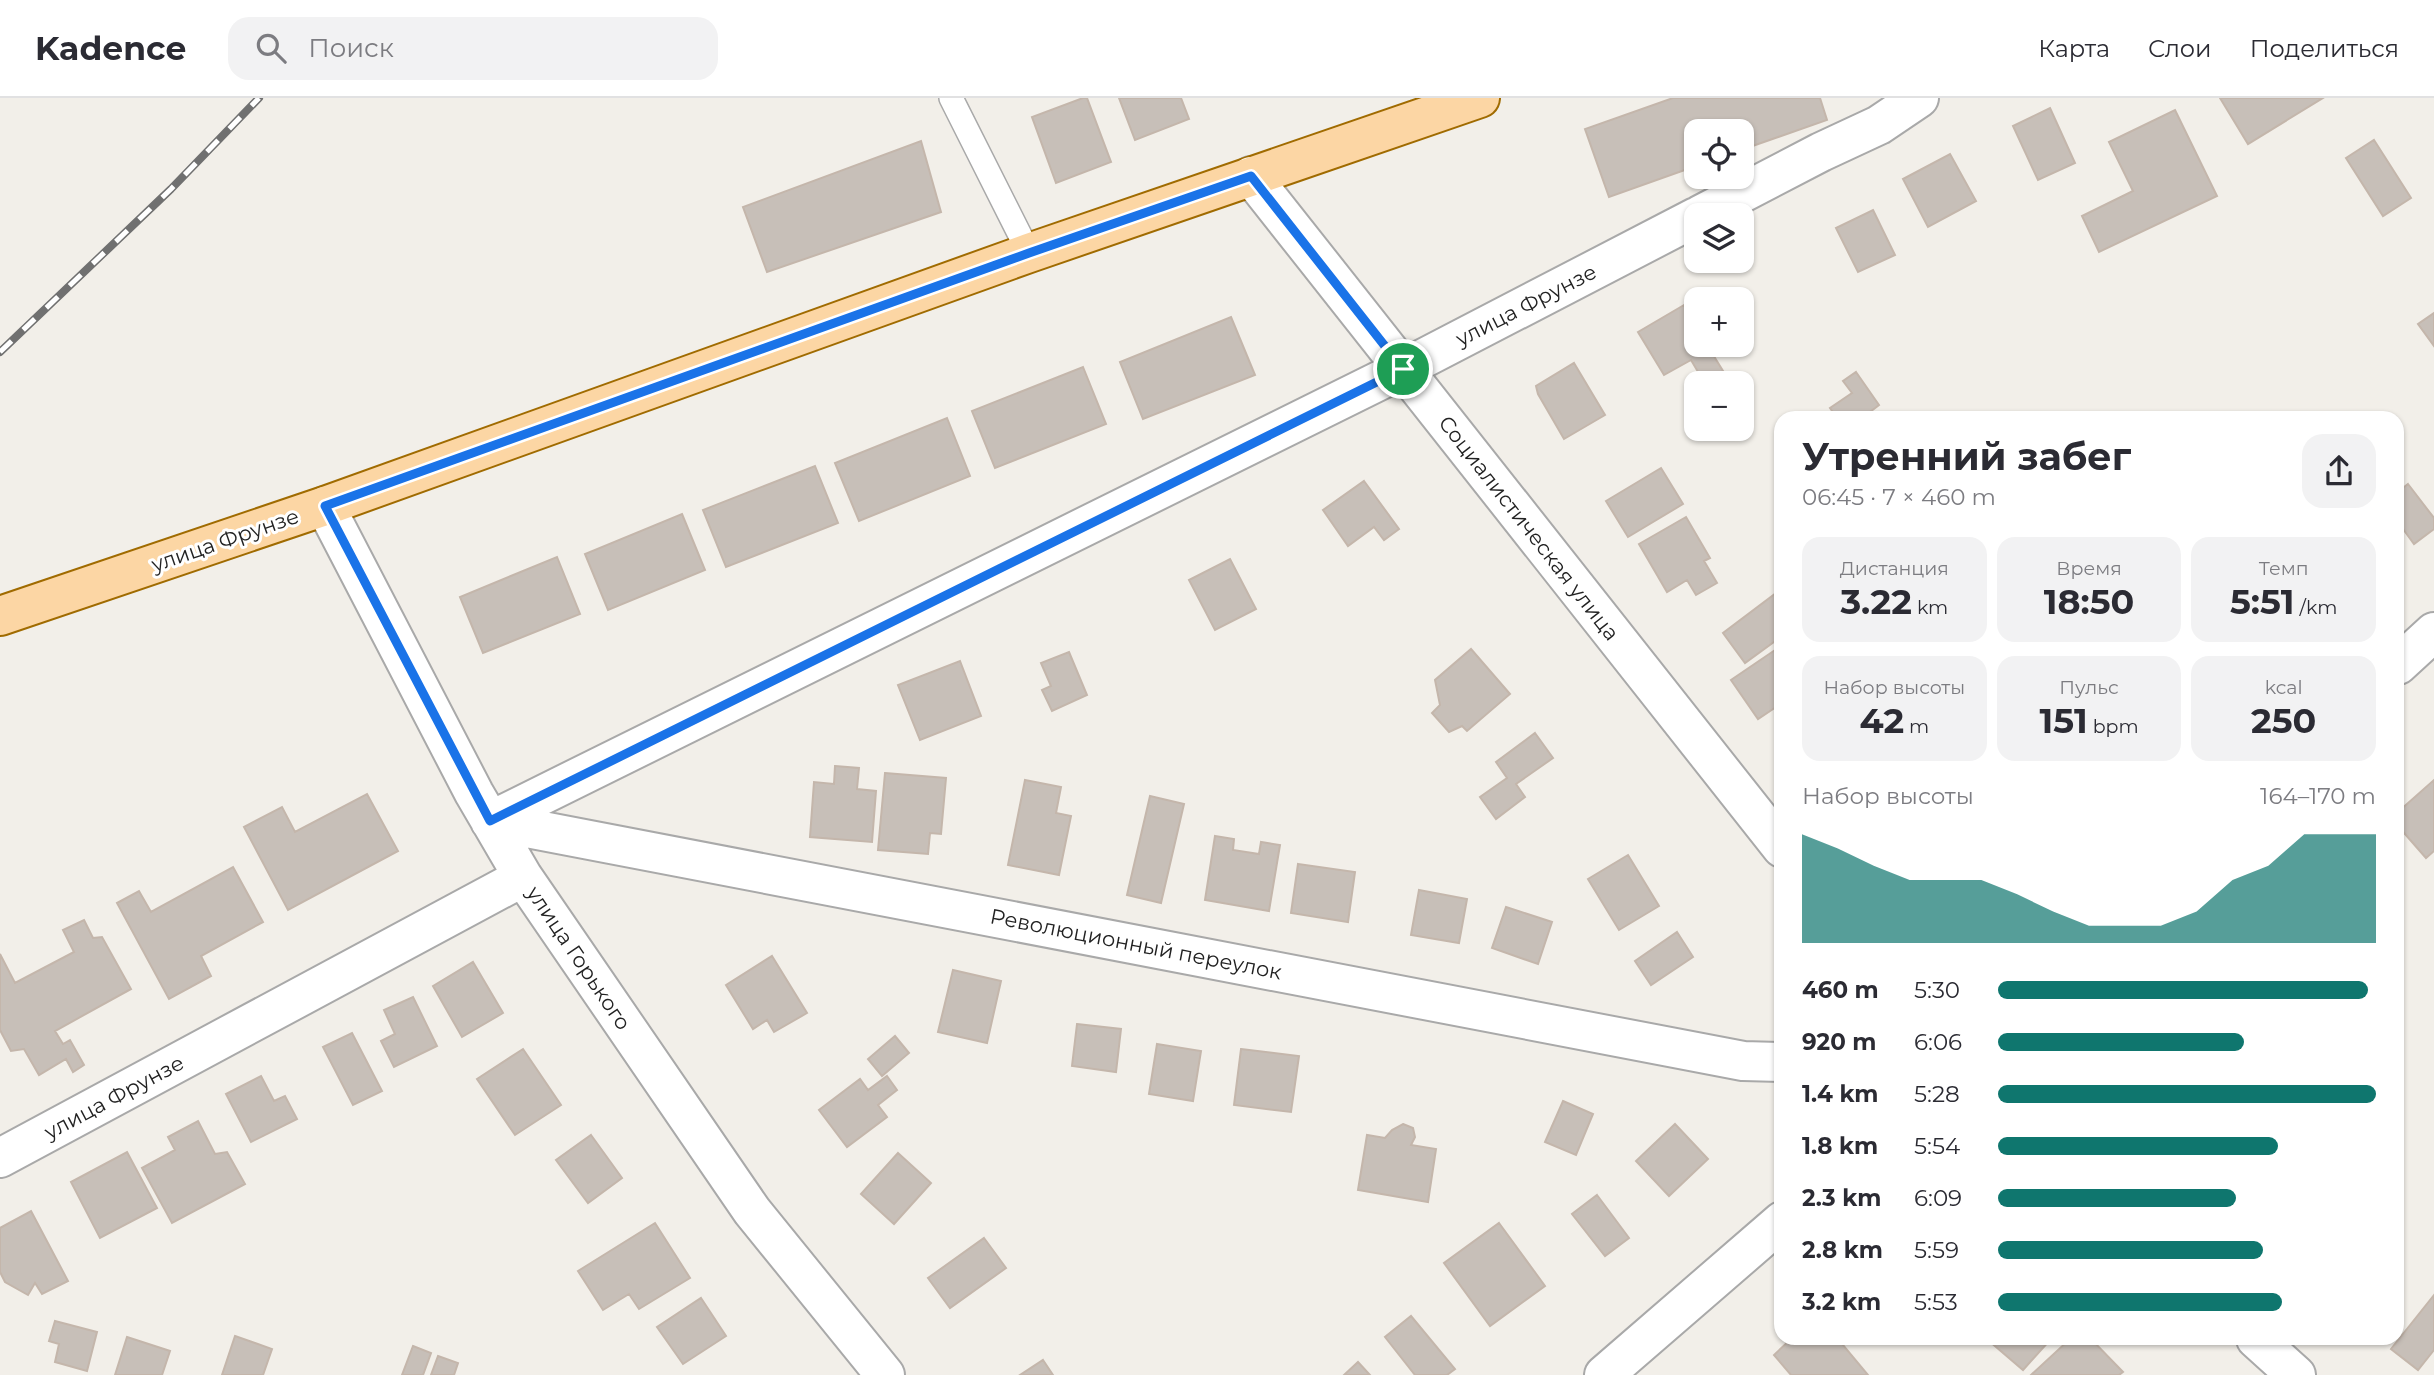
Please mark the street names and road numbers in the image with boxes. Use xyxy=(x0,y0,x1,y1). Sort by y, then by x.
street label: улица Фрунзе xyxy=(1451,259,1601,352)
street label: Социалистическая улица xyxy=(1434,411,1624,645)
street label: улица Фрунзе xyxy=(147,503,302,577)
street label: улица Горького xyxy=(521,880,636,1035)
street label: Революционный переулок xyxy=(988,903,1284,985)
street label: улица Фрунзе xyxy=(39,1050,188,1145)

